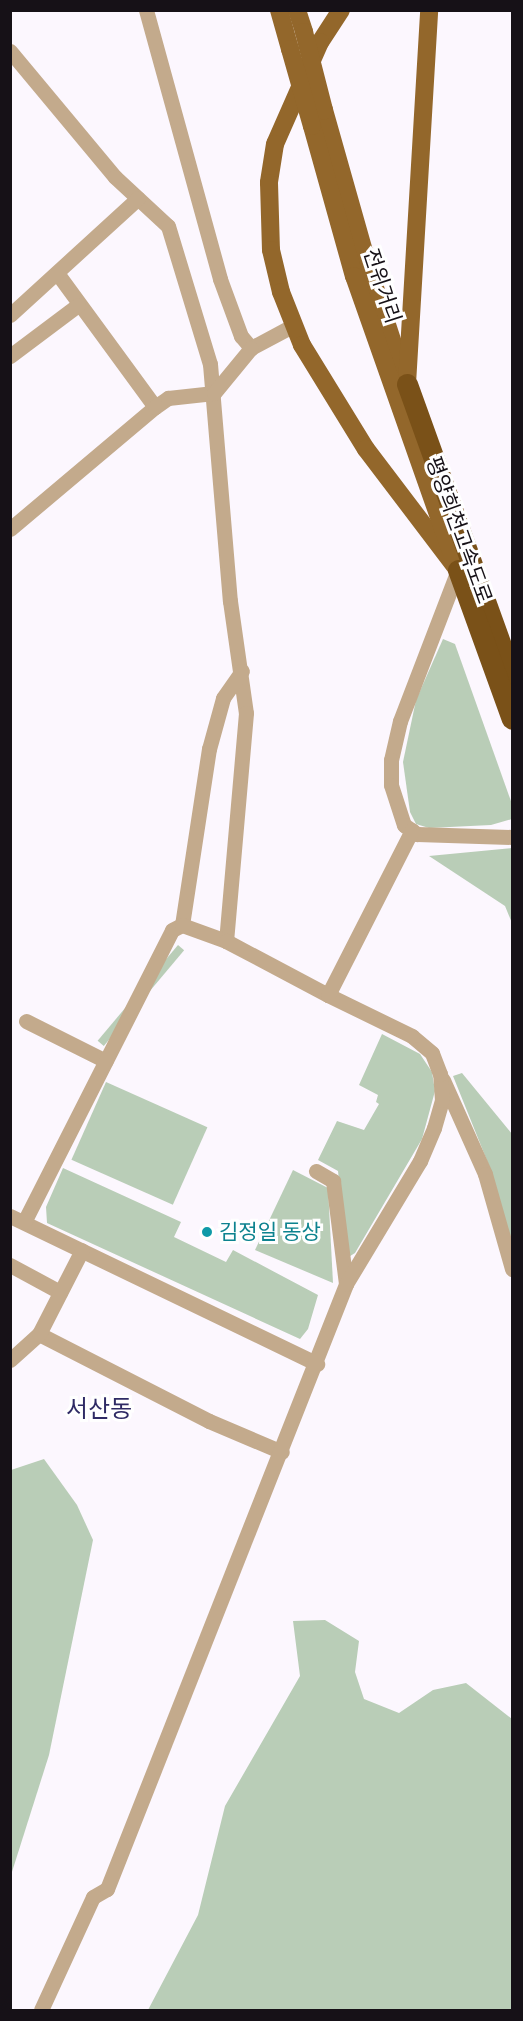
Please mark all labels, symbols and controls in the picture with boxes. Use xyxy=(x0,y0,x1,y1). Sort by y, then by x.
street label: 전위거리 xyxy=(358,245,406,327)
street label: 평양희천고속도로 xyxy=(421,453,497,607)
place label: 김정일 동상 xyxy=(219,1219,321,1245)
marker: 김정일 동상 xyxy=(200,1225,214,1239)
district label: 서산동 xyxy=(66,1395,132,1423)

